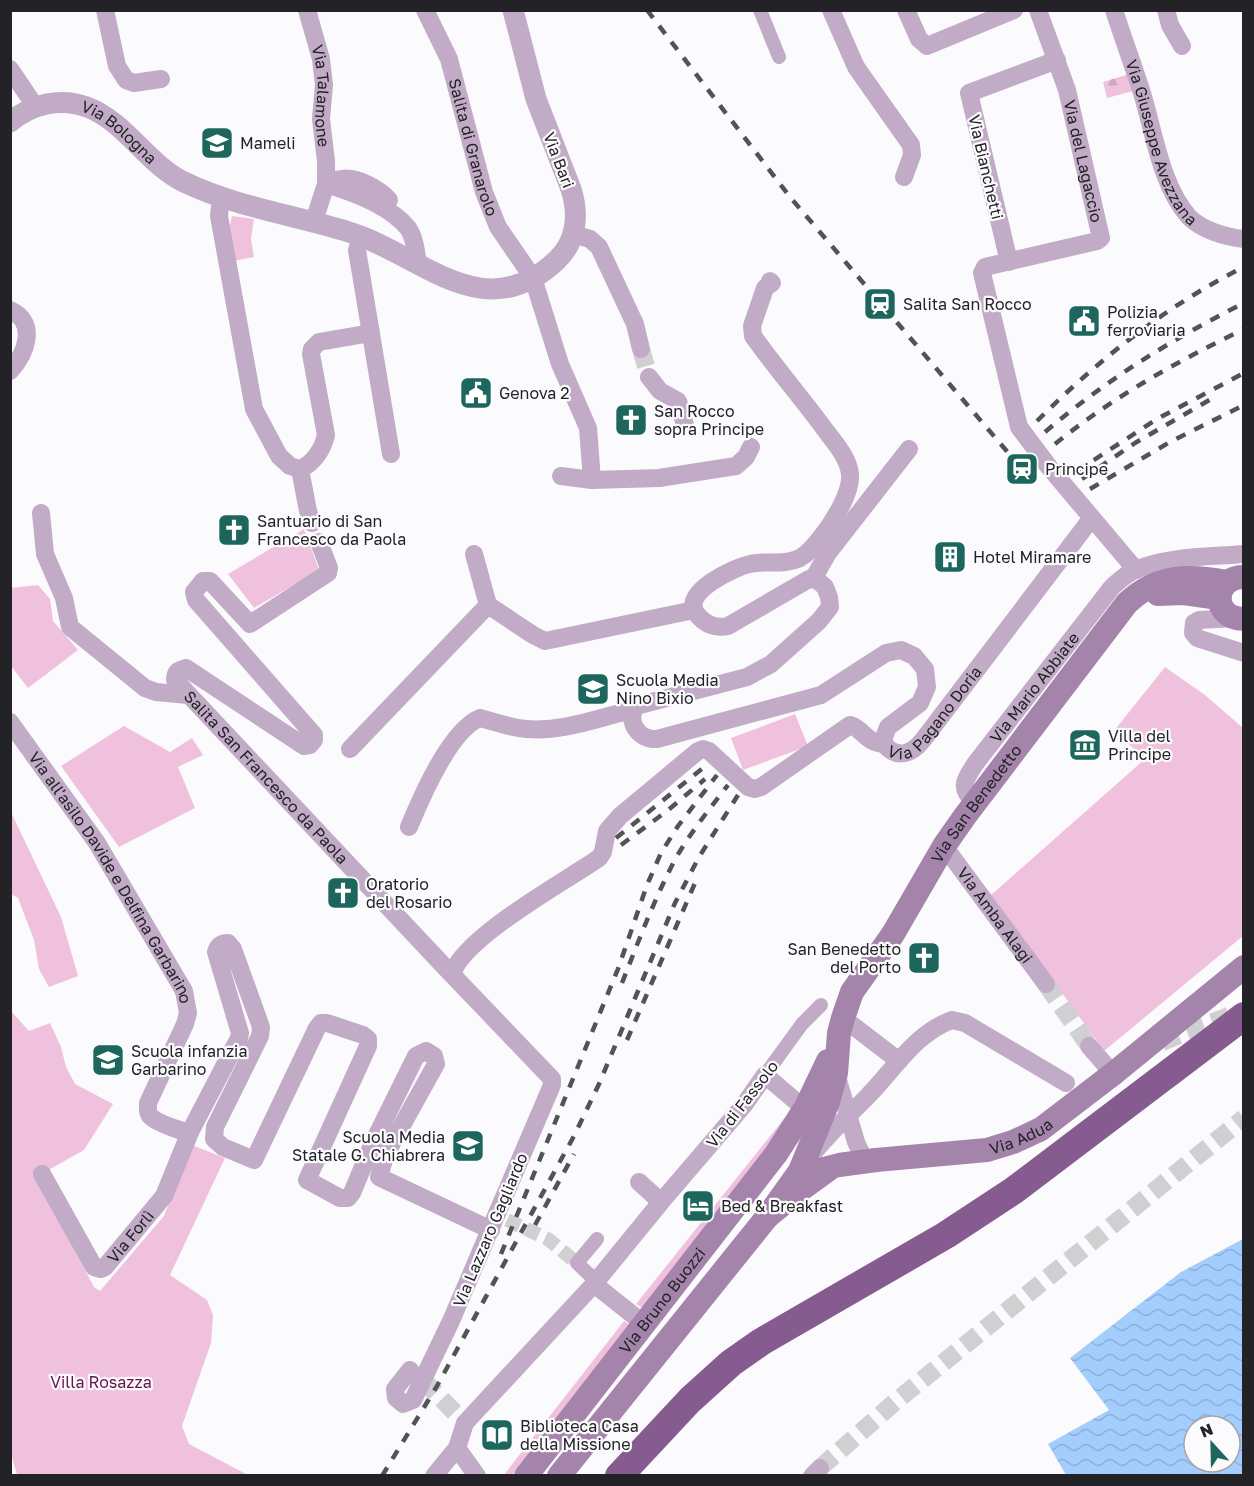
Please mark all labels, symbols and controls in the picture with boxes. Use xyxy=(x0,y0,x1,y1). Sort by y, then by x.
street label: Via Talamone xyxy=(307,42,334,148)
street label: Via Giuseppe Avezzana xyxy=(1121,57,1201,230)
street label: Salita di Granarolo xyxy=(445,76,503,219)
street label: Via Bologna xyxy=(79,96,161,168)
street label: Via del Lagaccio xyxy=(1060,98,1107,224)
street label: Via Bianchetti xyxy=(964,113,1008,221)
school or university icon: Mameli xyxy=(199,125,235,161)
street label: Via Bari xyxy=(539,129,579,191)
place label: Mameli xyxy=(240,133,296,153)
station icon: Salita San Rocco xyxy=(862,286,898,322)
place label: Salita San Rocco xyxy=(903,294,1032,314)
place label: Polizia ferroviaria xyxy=(1107,302,1185,340)
public building icon: Polizia ferroviaria xyxy=(1066,303,1102,339)
public building icon: Genova 2 xyxy=(458,375,494,411)
place label: Genova 2 xyxy=(499,383,569,403)
place label: San Rocco sopra Principe xyxy=(654,401,764,439)
church icon: San Rocco sopra Principe xyxy=(613,402,649,438)
station icon: Principe xyxy=(1004,451,1040,487)
place label: Principe xyxy=(1045,459,1108,479)
place label: Santuario di San Francesco da Paola xyxy=(257,511,406,549)
church icon: Santuario di San Francesco da Paola xyxy=(216,512,252,548)
building icon: Hotel Miramare xyxy=(932,539,968,575)
place label: Hotel Miramare xyxy=(973,547,1091,567)
street label: Via Mario Abbiate xyxy=(985,628,1083,747)
street label: Via Pagano Doria xyxy=(884,662,986,764)
place label: Scuola Media Nino Bixio xyxy=(616,670,719,708)
school or university icon: Scuola Media Nino Bixio xyxy=(575,671,611,707)
street label: Salita San Francesco da Paola xyxy=(180,686,353,868)
place label: Villa del Principe xyxy=(1108,726,1171,764)
museum icon: Villa del Principe xyxy=(1067,727,1103,763)
street label: Via San Benedetto xyxy=(926,741,1026,867)
street label: Via all'asilo Davide e Delfina Garbarino xyxy=(25,748,196,1005)
street label: Via Amba Alagi xyxy=(953,863,1037,967)
place label: Oratorio del Rosario xyxy=(366,874,452,912)
church icon: Oratorio del Rosario xyxy=(325,875,361,911)
place label: San Benedetto del Porto xyxy=(787,939,901,977)
church icon: San Benedetto del Porto xyxy=(906,940,942,976)
place label: Scuola infanzia Garbarino xyxy=(131,1041,247,1079)
school or university icon: Scuola infanzia Garbarino xyxy=(90,1042,126,1078)
street label: Via di Fassolo xyxy=(702,1056,782,1152)
street label: Via Adua xyxy=(987,1114,1057,1159)
place label: Scuola Media Statale G. Chiabrera xyxy=(292,1127,445,1165)
school or university icon: Scuola Media Statale G. Chiabrera xyxy=(450,1128,486,1164)
street label: Via Lazzaro Gagliardo xyxy=(448,1150,532,1310)
hotel icon: Bed & Breakfast xyxy=(680,1188,716,1224)
place label: Bed & Breakfast xyxy=(721,1196,843,1216)
street label: Via Forlì xyxy=(103,1206,158,1267)
street label: Via Bruno Buozzi xyxy=(615,1244,710,1358)
park label: Villa Rosazza xyxy=(50,1372,152,1392)
north arrow xyxy=(1182,1414,1242,1474)
place label: Biblioteca Casa della Missione xyxy=(520,1416,639,1454)
library icon: Biblioteca Casa della Missione xyxy=(479,1417,515,1453)
text: N xyxy=(1197,1419,1216,1442)

